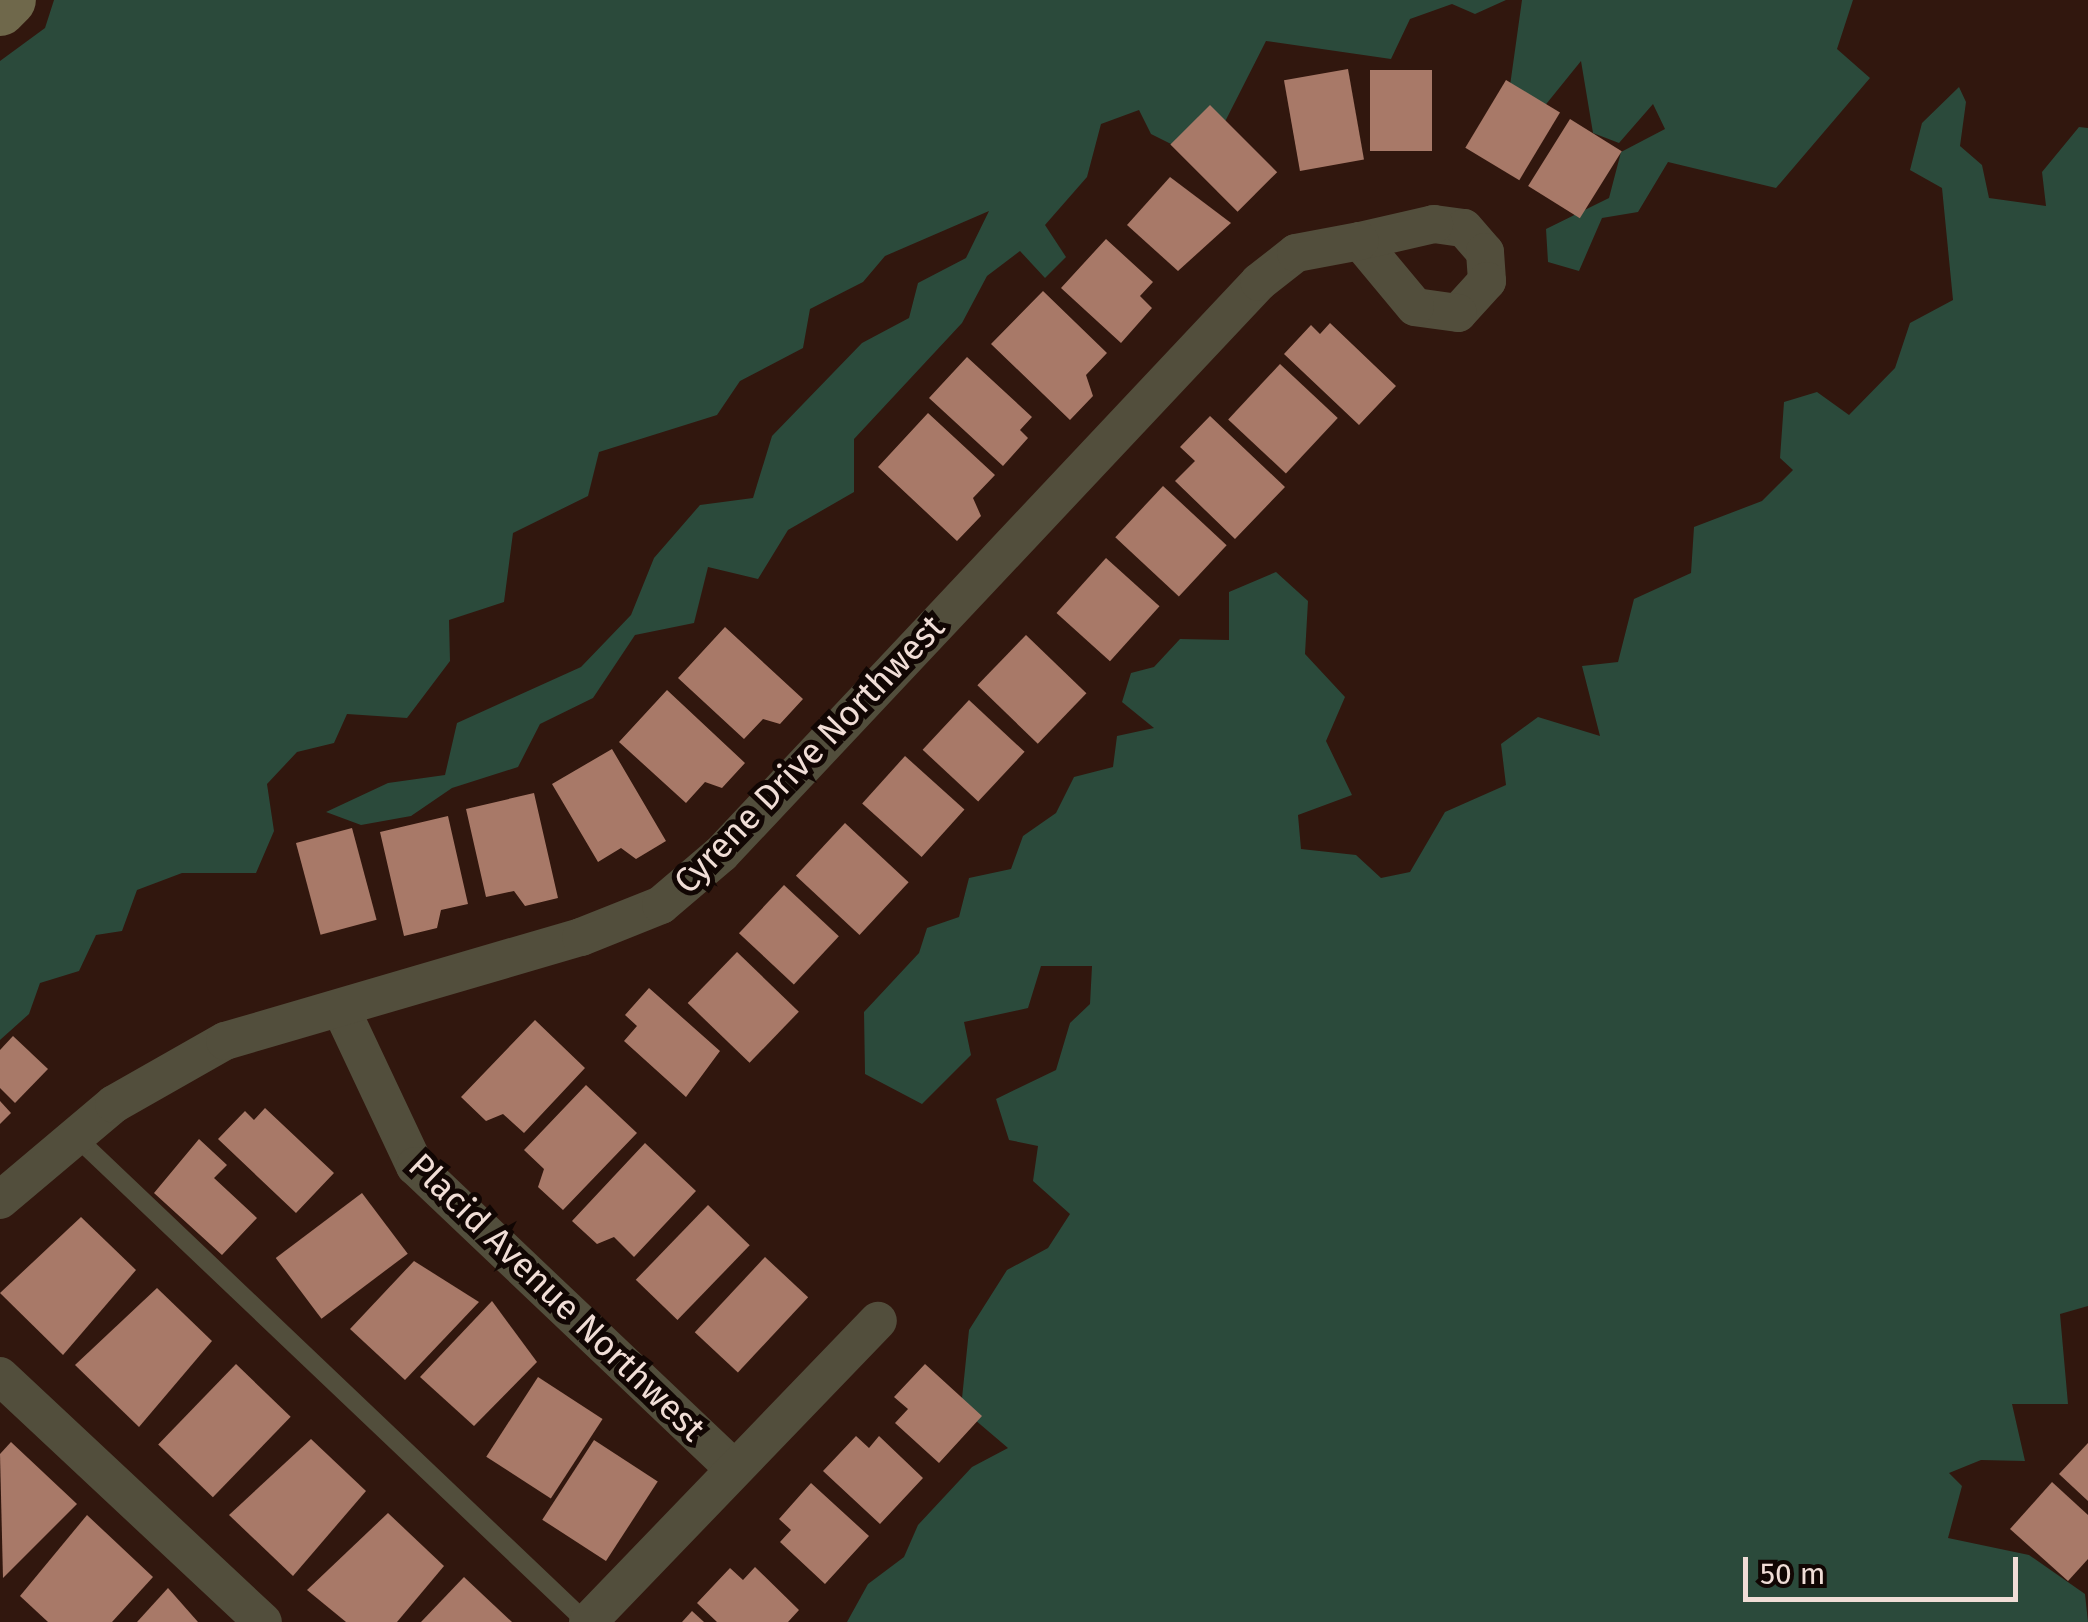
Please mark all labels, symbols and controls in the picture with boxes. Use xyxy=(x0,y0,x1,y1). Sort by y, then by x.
street label: Cyrene Drive Northwest xyxy=(665,606,953,902)
street label: Placid Avenue Northwest xyxy=(400,1145,714,1449)
scale bar xyxy=(1748,1537,2023,1599)
text: 50 m xyxy=(1760,1556,1825,1592)

